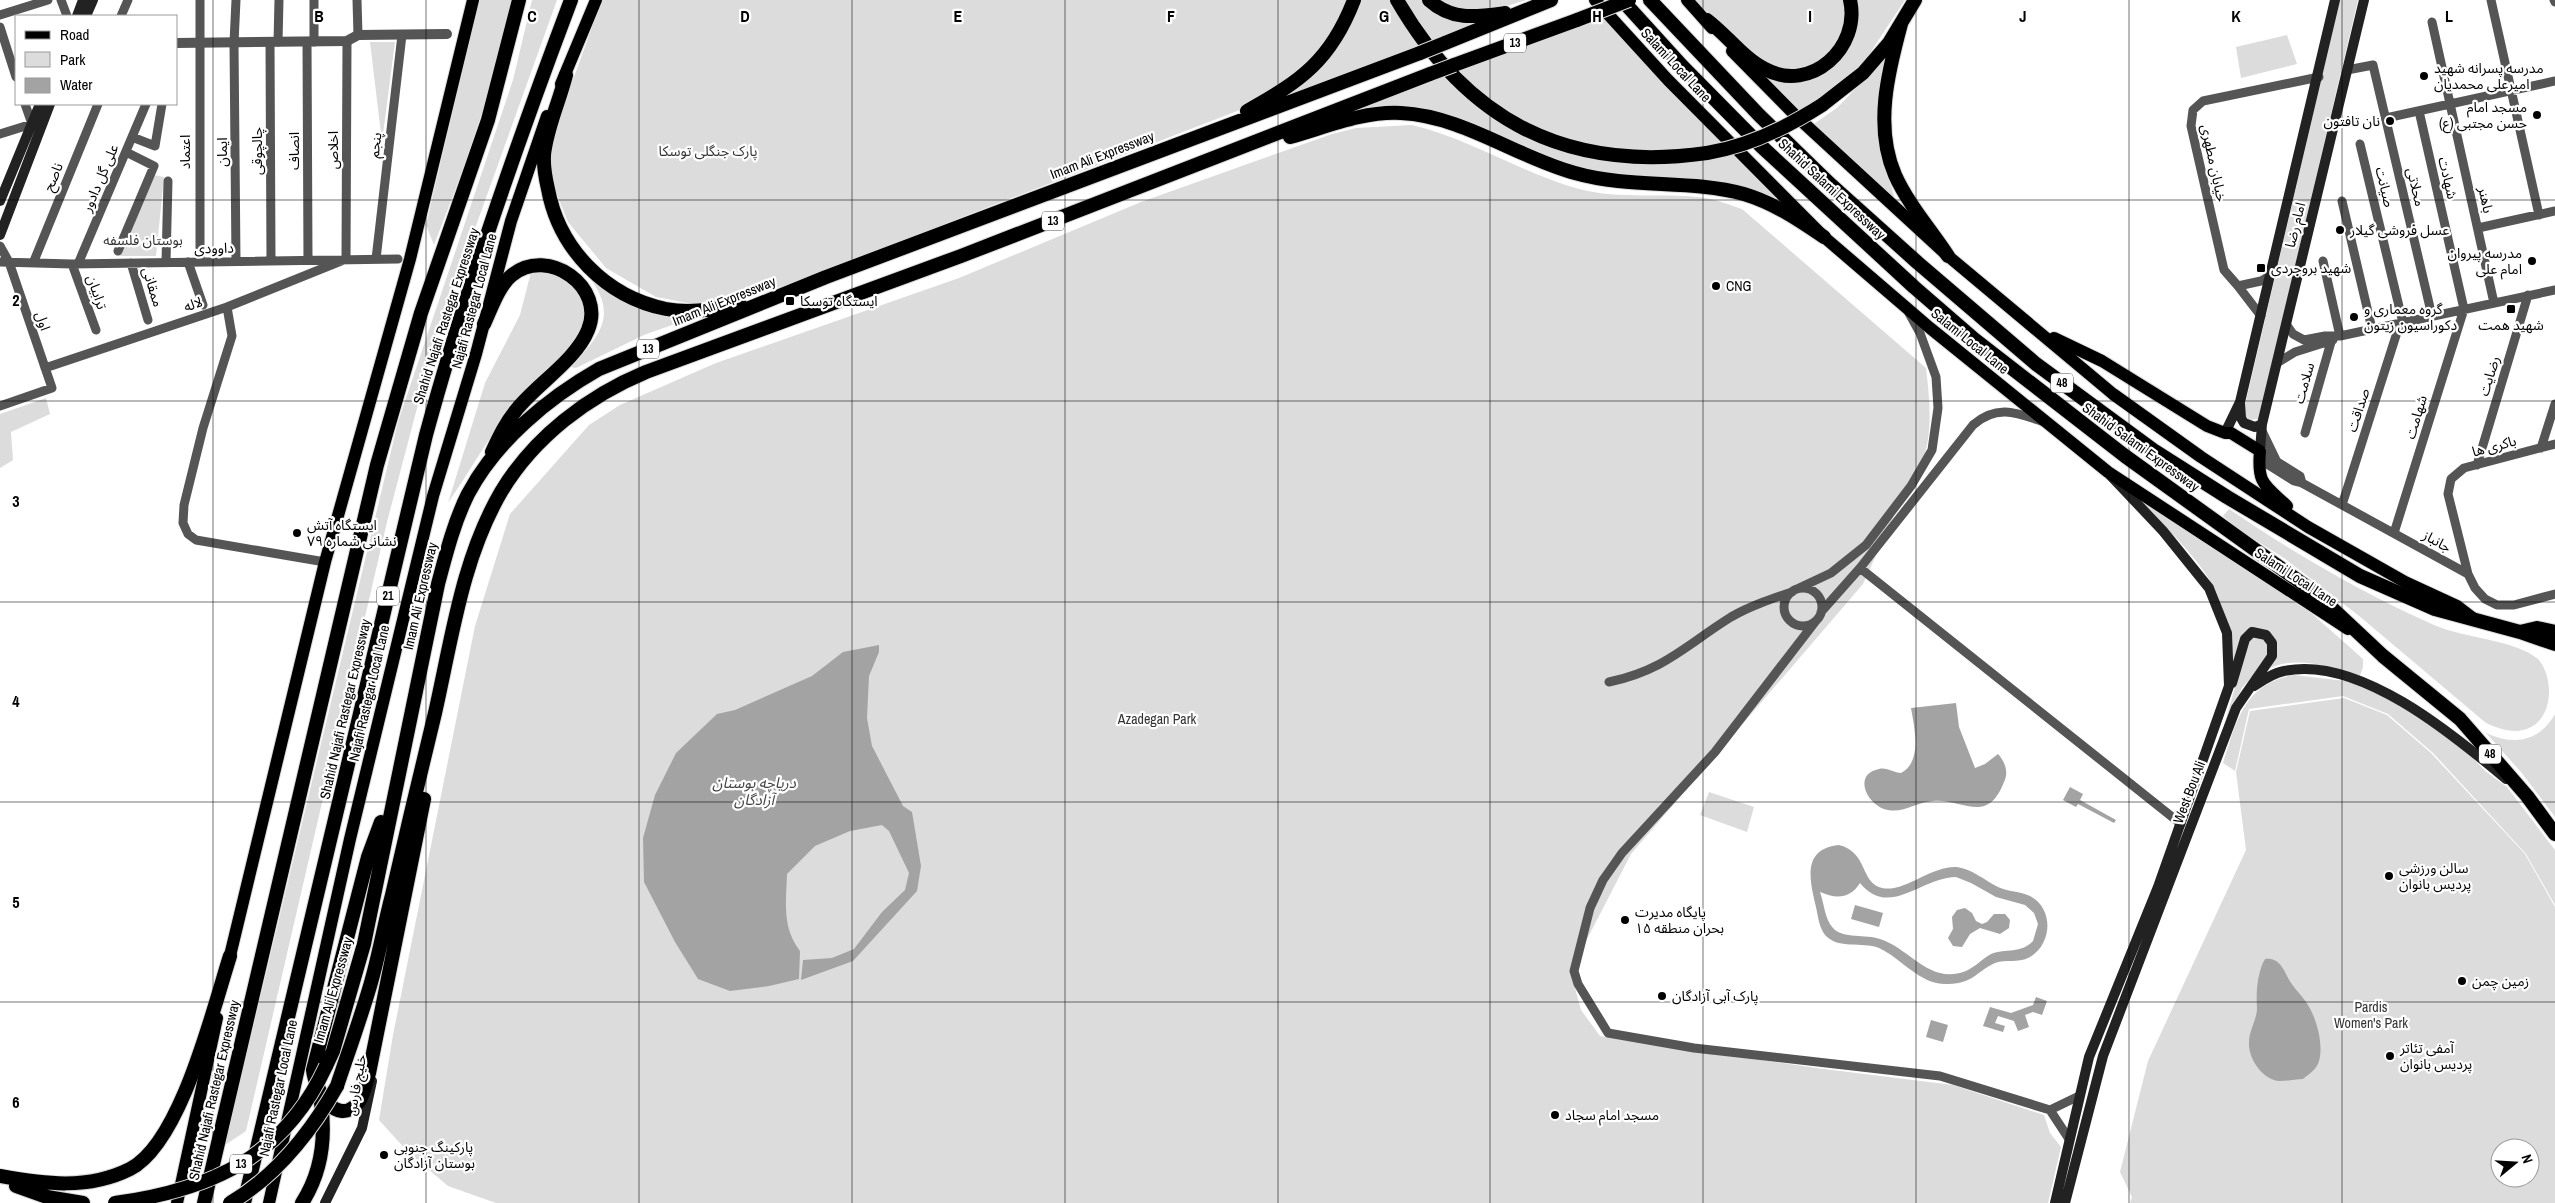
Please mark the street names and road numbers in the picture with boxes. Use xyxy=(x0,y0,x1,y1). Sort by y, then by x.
street label: Salami Local Lane xyxy=(1637,24,1715,106)
road number: 13 xyxy=(1504,34,1526,52)
street label: خیابان مطهری xyxy=(2197,123,2231,203)
street label: چالچوقی xyxy=(248,127,267,175)
street label: Imam Ali Expressway xyxy=(1048,127,1157,183)
street label: اخلاص xyxy=(324,131,342,169)
street label: پنجم xyxy=(364,131,387,159)
street label: انصاف xyxy=(285,132,303,170)
street label: اعتماد xyxy=(176,135,194,169)
street label: Shahid Salami Expressway xyxy=(1775,135,1890,244)
street label: ایمان xyxy=(213,137,231,167)
street label: علی گل دادور xyxy=(77,141,122,216)
street label: شهادت xyxy=(2434,155,2462,201)
street label: ناصح xyxy=(39,160,69,195)
street label: صیانت xyxy=(2372,165,2398,209)
street label: محلاتی xyxy=(2403,166,2429,208)
street label: باهنر xyxy=(2474,184,2498,215)
street label: امام رضا xyxy=(2281,200,2311,250)
road number: 13 xyxy=(1042,212,1064,230)
street label: Shahid Najafi Rastegar Expressway xyxy=(409,225,483,406)
street label: Najafi Rastegar Local Lane xyxy=(447,231,501,371)
street label: داوودی xyxy=(194,239,234,257)
street label: ممقانی xyxy=(138,265,168,309)
street label: ترابیان xyxy=(83,272,111,312)
street label: Imam Ali Expressway xyxy=(670,272,778,330)
street label: لاله xyxy=(181,293,205,315)
street label: Salami Local Lane xyxy=(1927,304,2013,378)
street label: اول xyxy=(31,309,55,333)
road number: 13 xyxy=(637,339,659,358)
street label: رضایت xyxy=(2474,354,2504,398)
street label: سلامت xyxy=(2290,360,2318,406)
road number: 48 xyxy=(2051,373,2073,392)
street label: صداقت xyxy=(2342,385,2374,434)
street label: شهامت xyxy=(2401,393,2431,441)
street label: Shahid Salami Expressway xyxy=(2079,398,2203,496)
street label: باکری ها xyxy=(2470,431,2518,461)
street label: جانباز xyxy=(2419,525,2455,556)
street label: Imam Ali Expressway xyxy=(399,540,441,651)
street label: Salami Local Lane xyxy=(2251,544,2341,610)
road number: 21 xyxy=(377,586,399,606)
street label: Shahid Najafi Rastegar Expressway xyxy=(315,617,375,801)
street label: Najafi Rastegar Local Lane xyxy=(345,623,393,763)
road number: 48 xyxy=(2479,744,2501,764)
street label: West Bou Ali xyxy=(2169,758,2209,826)
street label: Imam Ali Expressway xyxy=(309,935,357,1045)
street label: Shahid Najafi Rastegar Expressway xyxy=(184,998,244,1182)
street label: Najafi Rastegar Local Lane xyxy=(255,1018,301,1158)
street label: خلیج فارس xyxy=(342,1053,372,1117)
road number: 13 xyxy=(230,1154,252,1174)

